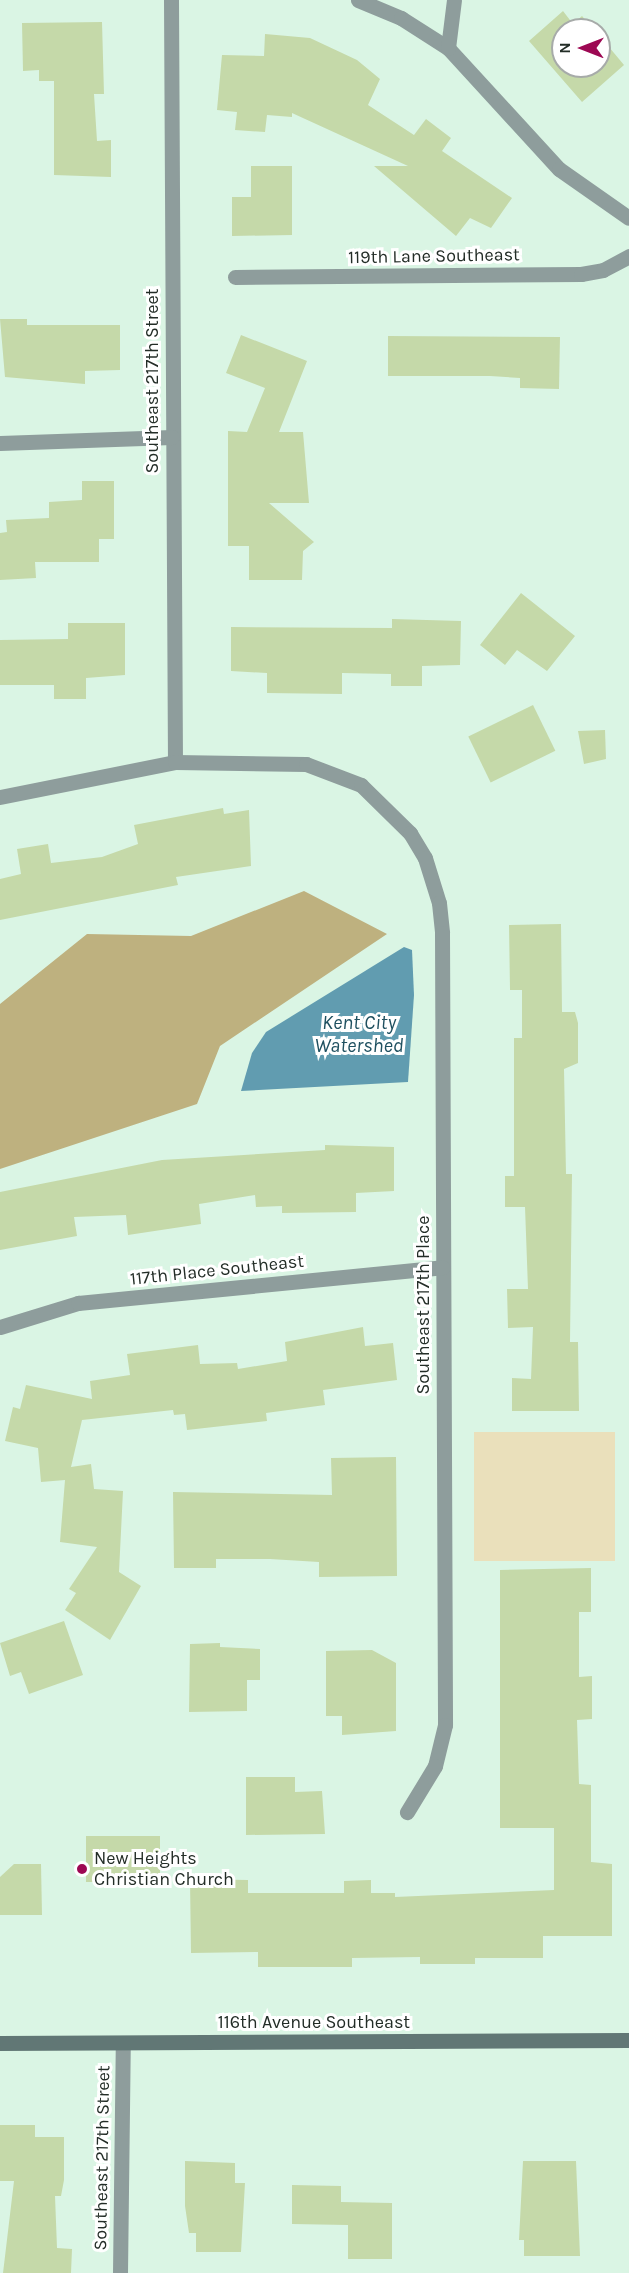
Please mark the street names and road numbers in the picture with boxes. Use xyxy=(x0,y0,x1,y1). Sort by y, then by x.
street label: 119th Lane Southeast xyxy=(348,244,520,268)
street label: Southeast 217th Street xyxy=(141,288,163,474)
street label: Southeast 217th Place xyxy=(412,1215,434,1395)
street label: 117th Place Southeast xyxy=(129,1250,305,1290)
street label: 116th Avenue Southeast xyxy=(218,2011,410,2033)
street label: Southeast 217th Street xyxy=(90,2065,114,2251)

